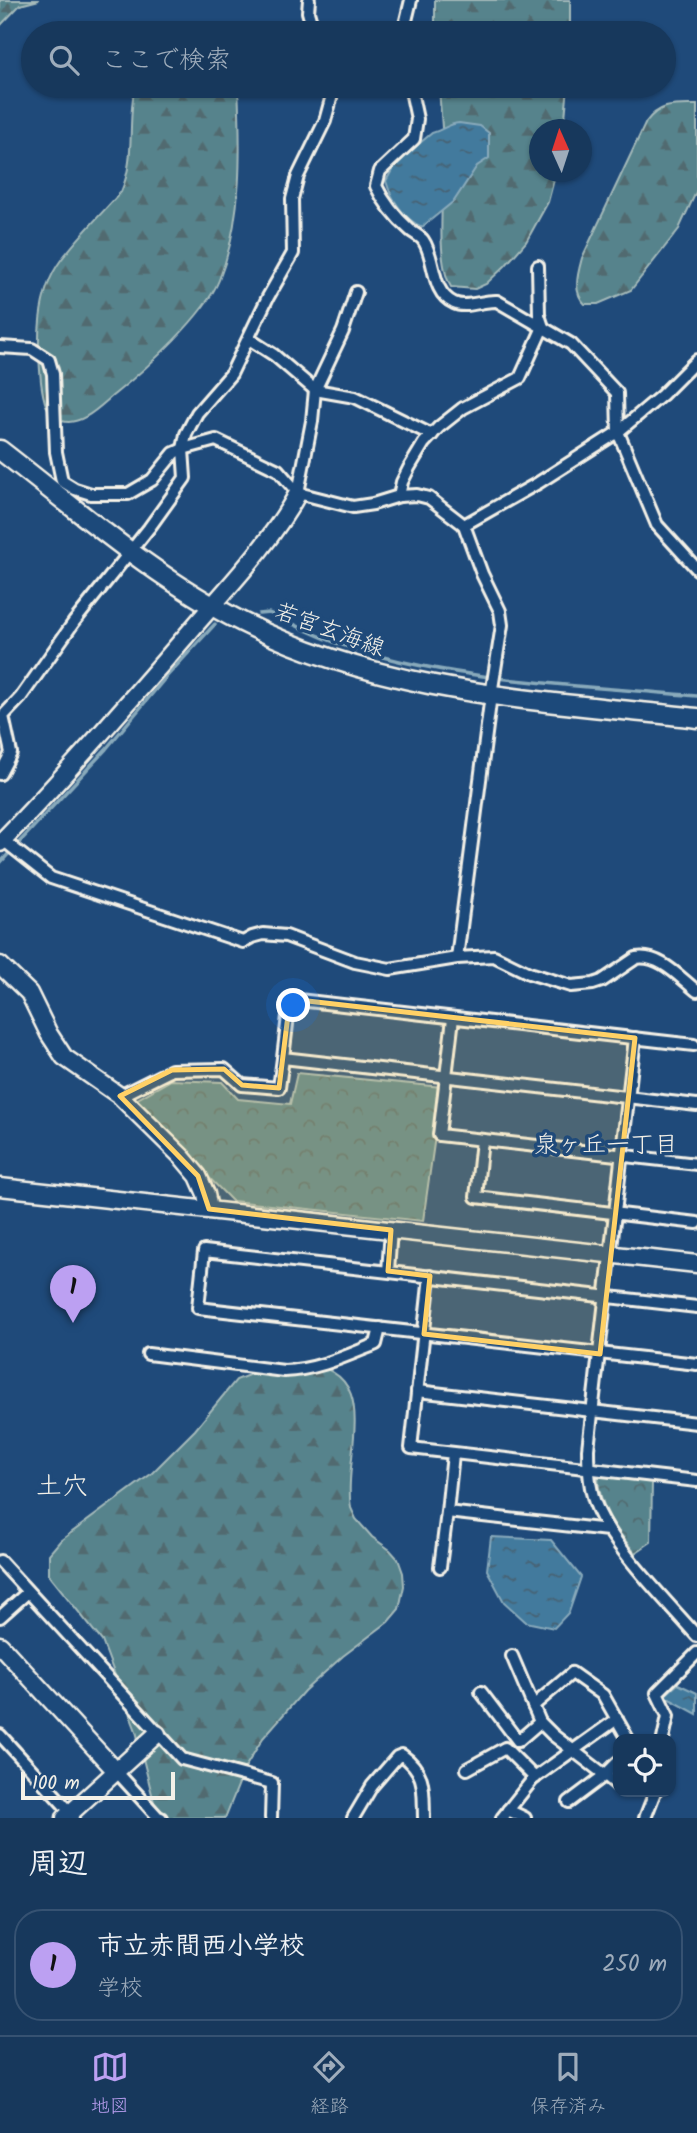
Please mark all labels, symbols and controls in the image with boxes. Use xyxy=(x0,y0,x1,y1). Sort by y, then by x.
search box xyxy=(21,21,676,98)
text: ここで検索 xyxy=(101,40,231,82)
icon: search xyxy=(45,41,83,79)
north arrow xyxy=(529,119,592,182)
street label: 若宮玄海線 xyxy=(269,594,390,667)
your location xyxy=(276,988,310,1022)
district label: 泉ヶ丘一丁目 xyxy=(534,1126,678,1165)
pin: 1 xyxy=(50,1265,96,1323)
district label: 土穴 xyxy=(36,1466,88,1508)
map controls xyxy=(613,1734,676,1797)
button: locate xyxy=(613,1734,676,1797)
scale bar xyxy=(21,1769,175,1801)
text: 100 m xyxy=(32,1769,80,1799)
text: 周辺 xyxy=(28,1841,88,1889)
text: 市立赤間西小学校 xyxy=(97,1926,305,1968)
text: 1 xyxy=(50,1947,56,1983)
text: 250 m xyxy=(602,1947,667,1983)
text: 学校 xyxy=(97,1971,143,2007)
tab: 地図 xyxy=(91,2048,129,2122)
tab: 経路 xyxy=(310,2048,348,2122)
tab: 保存済み xyxy=(530,2048,606,2122)

